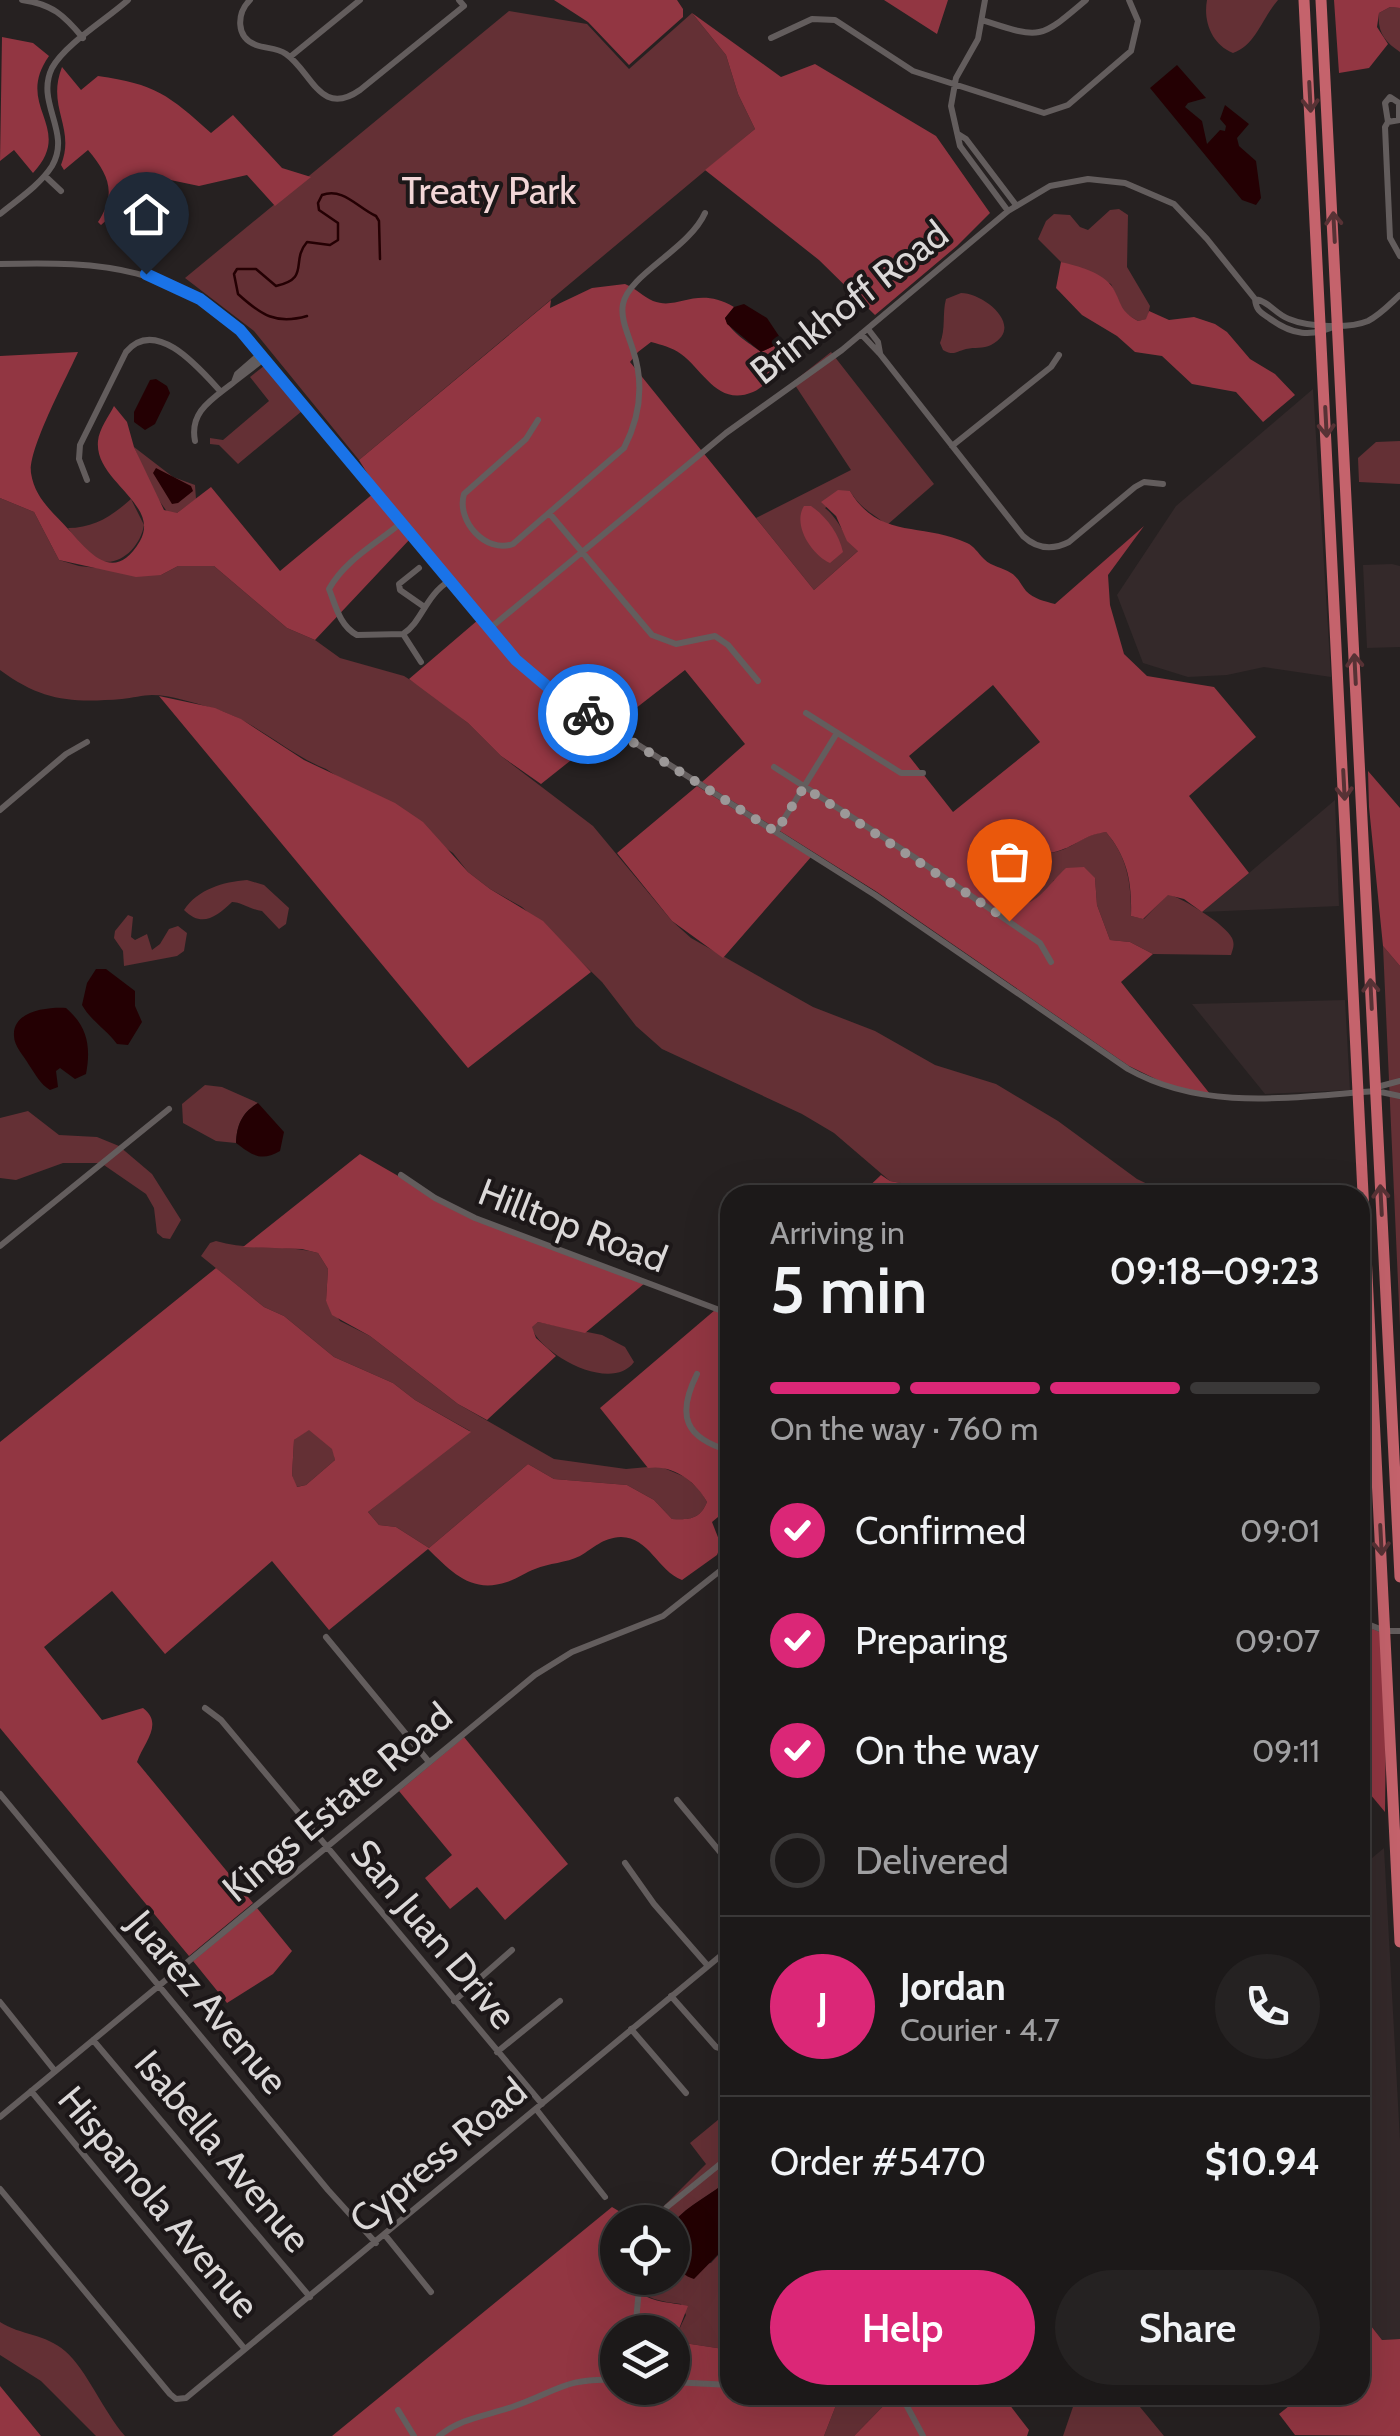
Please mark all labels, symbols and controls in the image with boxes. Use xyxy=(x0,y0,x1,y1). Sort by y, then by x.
one-way arrow xyxy=(1301,81,1320,113)
park label: Treaty Park xyxy=(402,167,576,214)
pin xyxy=(104,172,189,275)
icon: home xyxy=(119,187,174,242)
street label: Brinkhoff Road xyxy=(741,210,957,394)
one-way arrow xyxy=(1324,212,1343,244)
one-way arrow xyxy=(1317,405,1336,437)
one-way arrow xyxy=(1345,654,1364,686)
courier xyxy=(538,664,638,764)
icon: bike xyxy=(561,687,616,742)
one-way arrow xyxy=(1335,769,1354,801)
pin xyxy=(967,819,1052,922)
icon: bag xyxy=(982,834,1037,889)
one-way arrow xyxy=(1361,978,1380,1011)
street label: Hilltop Road xyxy=(472,1168,674,1282)
one-way arrow xyxy=(1372,1184,1391,1216)
text: Arriving in xyxy=(770,1213,905,1252)
text: 09:18–09:23 xyxy=(1109,1247,1320,1294)
text: 5 min xyxy=(770,1250,927,1329)
text: On the way · 760 m xyxy=(770,1409,1038,1448)
icon: check xyxy=(770,1503,825,1558)
text: Confirmed xyxy=(855,1507,1026,1554)
text: 09:01 xyxy=(1240,1511,1320,1550)
one-way arrow xyxy=(1372,1523,1391,1555)
icon: check xyxy=(770,1613,825,1668)
text: Preparing xyxy=(855,1617,1007,1664)
text: 09:07 xyxy=(1235,1621,1320,1660)
street label: Kings Estate Road xyxy=(213,1692,461,1912)
icon: check xyxy=(770,1723,825,1778)
text: On the way xyxy=(855,1727,1039,1774)
text: 09:11 xyxy=(1252,1731,1320,1770)
street label: San Juan Drive xyxy=(341,1830,527,2038)
text: Delivered xyxy=(855,1837,1009,1884)
street label: Juarez Avenue xyxy=(117,1900,298,2103)
button: phone xyxy=(1215,1954,1320,2059)
text: Jordan xyxy=(900,1963,1006,2010)
text: J xyxy=(817,1983,828,2030)
text: Courier · 4.7 xyxy=(900,2010,1060,2049)
street label: Isabella Avenue xyxy=(125,2040,321,2262)
street label: Cypress Road xyxy=(340,2067,536,2243)
street label: Hispanola Avenue xyxy=(48,2077,270,2327)
text: Order #5470 xyxy=(770,2138,986,2185)
text: $10.94 xyxy=(1205,2138,1320,2185)
map controls xyxy=(600,2205,690,2405)
button: locate xyxy=(600,2205,690,2295)
button: Help xyxy=(770,2270,1035,2385)
button: Share xyxy=(1055,2270,1320,2385)
button: layers xyxy=(600,2315,690,2405)

